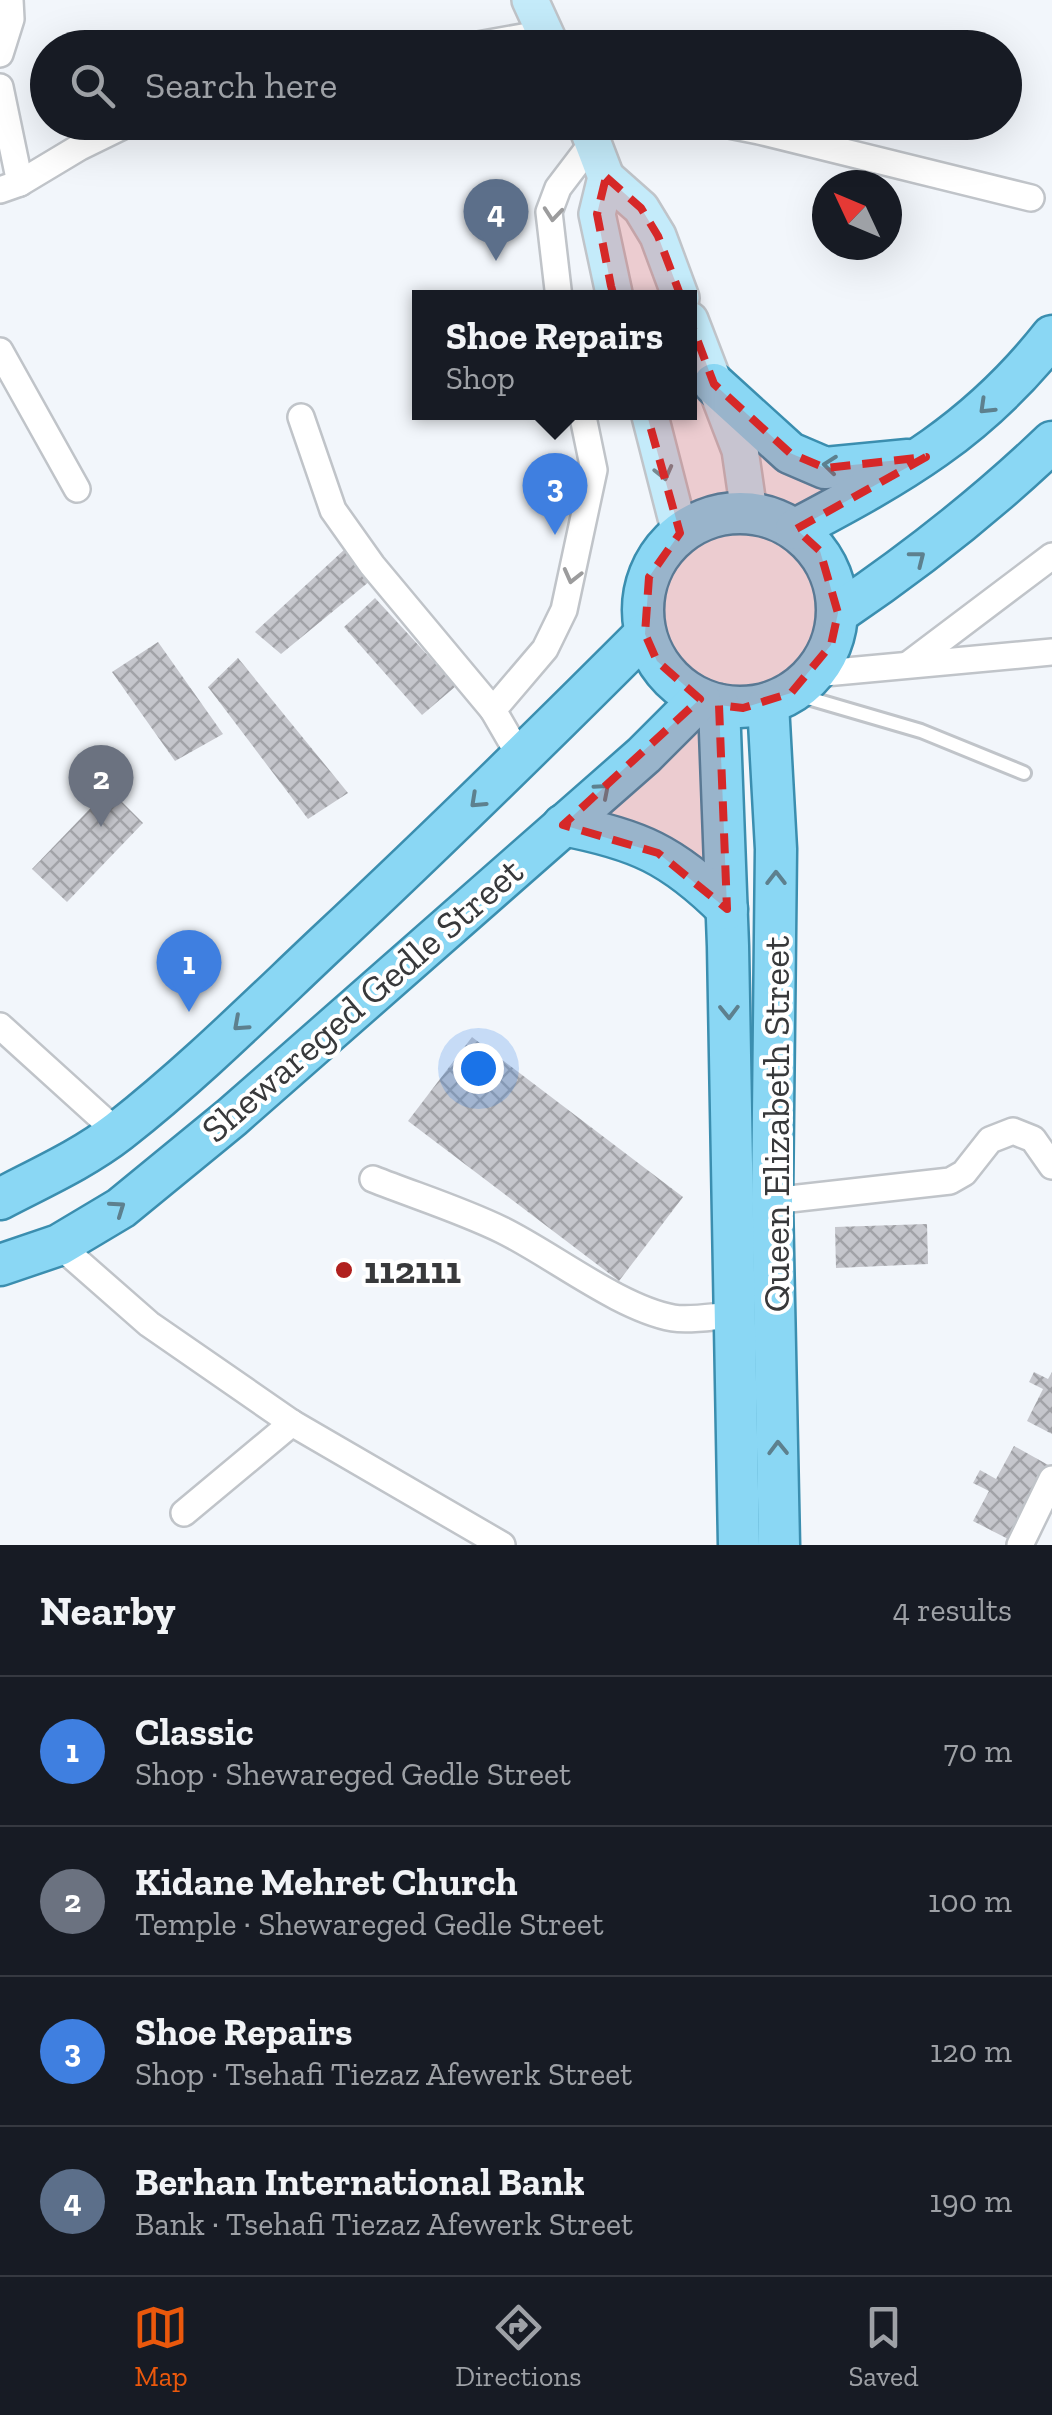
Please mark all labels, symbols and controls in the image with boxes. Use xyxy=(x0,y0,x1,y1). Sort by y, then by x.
search box xyxy=(30,30,1022,140)
icon: search xyxy=(65,58,120,113)
text: Search here xyxy=(145,62,337,108)
north arrow xyxy=(812,170,902,260)
pin: 4 xyxy=(464,178,528,261)
one-way arrow xyxy=(543,206,564,222)
popup xyxy=(412,290,697,420)
text: Shoe Repairs xyxy=(446,313,663,359)
text: Shop xyxy=(446,359,515,397)
one-way arrow xyxy=(979,396,997,414)
pin: 3 xyxy=(522,452,588,535)
one-way arrow xyxy=(822,455,838,476)
one-way arrow xyxy=(653,464,674,481)
one-way arrow xyxy=(907,552,925,569)
one-way arrow xyxy=(563,567,584,584)
pin: 2 xyxy=(68,744,134,827)
one-way arrow xyxy=(591,784,610,802)
one-way arrow xyxy=(470,789,489,807)
street label: Shewareged Gedle Street xyxy=(192,848,532,1152)
one-way arrow xyxy=(765,869,787,884)
pin: 1 xyxy=(156,930,222,1012)
street label: Queen Elizabeth Street xyxy=(753,936,799,1312)
one-way arrow xyxy=(719,1005,740,1021)
one-way arrow xyxy=(233,1012,252,1030)
your location xyxy=(453,1043,504,1094)
one-way arrow xyxy=(107,1202,126,1220)
place label: 112111 xyxy=(364,1247,461,1293)
marker: 112111 xyxy=(333,1259,355,1281)
one-way arrow xyxy=(768,1439,789,1455)
text: Nearby xyxy=(40,1585,176,1636)
text: 4 results xyxy=(893,1591,1012,1629)
text: Classic xyxy=(135,1709,254,1755)
text: 1 xyxy=(66,1732,79,1770)
text: 70 m xyxy=(944,1732,1012,1770)
text: Shop · Shewareged Gedle Street xyxy=(135,1755,571,1793)
text: Kidane Mehret Church xyxy=(135,1859,518,1905)
text: 2 xyxy=(64,1882,81,1920)
text: 100 m xyxy=(928,1882,1012,1920)
text: Temple · Shewareged Gedle Street xyxy=(135,1905,604,1943)
text: Shoe Repairs xyxy=(135,2009,352,2055)
text: 3 xyxy=(64,2032,81,2070)
text: 120 m xyxy=(930,2032,1012,2070)
text: Shop · Tsehafi Tiezaz Afewerk Street xyxy=(135,2055,632,2093)
text: Berhan International Bank xyxy=(135,2159,585,2205)
text: 4 xyxy=(63,2182,82,2220)
text: 190 m xyxy=(929,2182,1012,2220)
text: Bank · Tsehafi Tiezaz Afewerk Street xyxy=(135,2205,633,2243)
tab: Map xyxy=(133,2300,188,2393)
tab: Directions xyxy=(455,2300,582,2393)
tab: Saved xyxy=(848,2300,919,2393)

